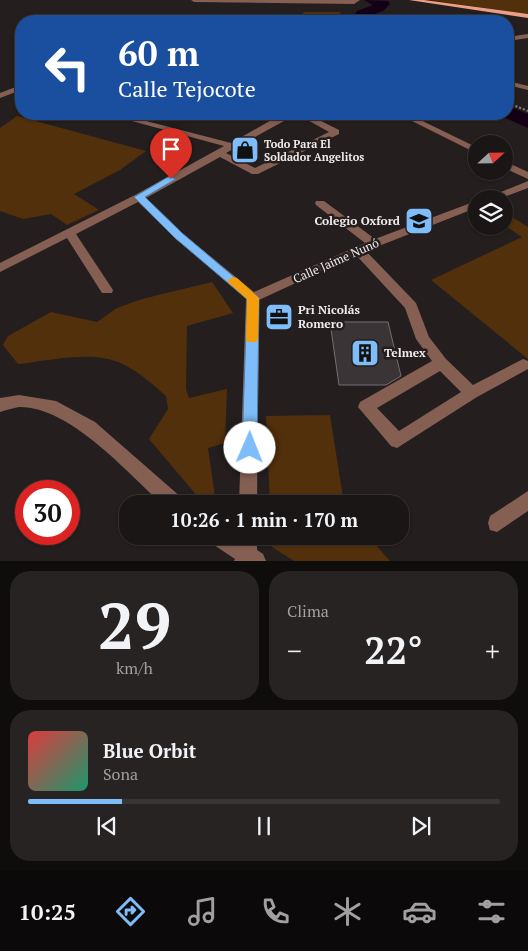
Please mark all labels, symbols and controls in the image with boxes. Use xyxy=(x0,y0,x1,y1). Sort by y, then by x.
text: 60 m xyxy=(118,30,199,76)
icon: left xyxy=(35,35,100,100)
text: Calle Tejocote xyxy=(118,74,256,103)
pin xyxy=(150,128,192,179)
icon: arrive xyxy=(157,135,185,163)
shop icon: Todo Para El Soldador Angelitos xyxy=(230,135,260,165)
north arrow xyxy=(468,135,512,180)
map controls xyxy=(468,135,513,235)
place label: Todo Para El Soldador Angelitos xyxy=(264,137,364,164)
button: layers xyxy=(468,190,513,235)
school or university icon: Colegio Oxford xyxy=(404,206,434,236)
place label: Colegio Oxford xyxy=(314,213,401,228)
street label: Calle Jaime Nunó xyxy=(291,235,381,286)
office icon: Pri Nicolás Romero xyxy=(264,302,294,332)
place label: Pri Nicolás Romero xyxy=(298,302,361,331)
building icon: Telmex xyxy=(350,338,380,368)
place label: Telmex xyxy=(384,345,426,360)
position arrow xyxy=(223,421,275,473)
speed limit sign: 30 xyxy=(15,480,80,545)
text: 10:26 · 1 min · 170 m xyxy=(170,507,358,532)
text: 29 xyxy=(98,581,171,668)
text: Clima xyxy=(287,600,329,622)
text: 22° xyxy=(364,625,423,675)
text: − xyxy=(287,632,302,669)
text: + xyxy=(485,632,500,669)
text: km/h xyxy=(116,657,153,679)
text: Blue Orbit xyxy=(103,738,196,763)
text: Sona xyxy=(103,763,138,785)
icon: previous xyxy=(93,812,121,840)
icon: pause xyxy=(250,812,278,840)
icon: next xyxy=(407,812,435,840)
icon: directions xyxy=(113,894,148,929)
icon: music xyxy=(185,894,220,929)
icon: phone xyxy=(258,894,293,929)
icon: climate xyxy=(330,894,365,929)
icon: car xyxy=(402,894,437,929)
icon: filters xyxy=(474,894,509,929)
text: 10:25 xyxy=(19,897,76,926)

